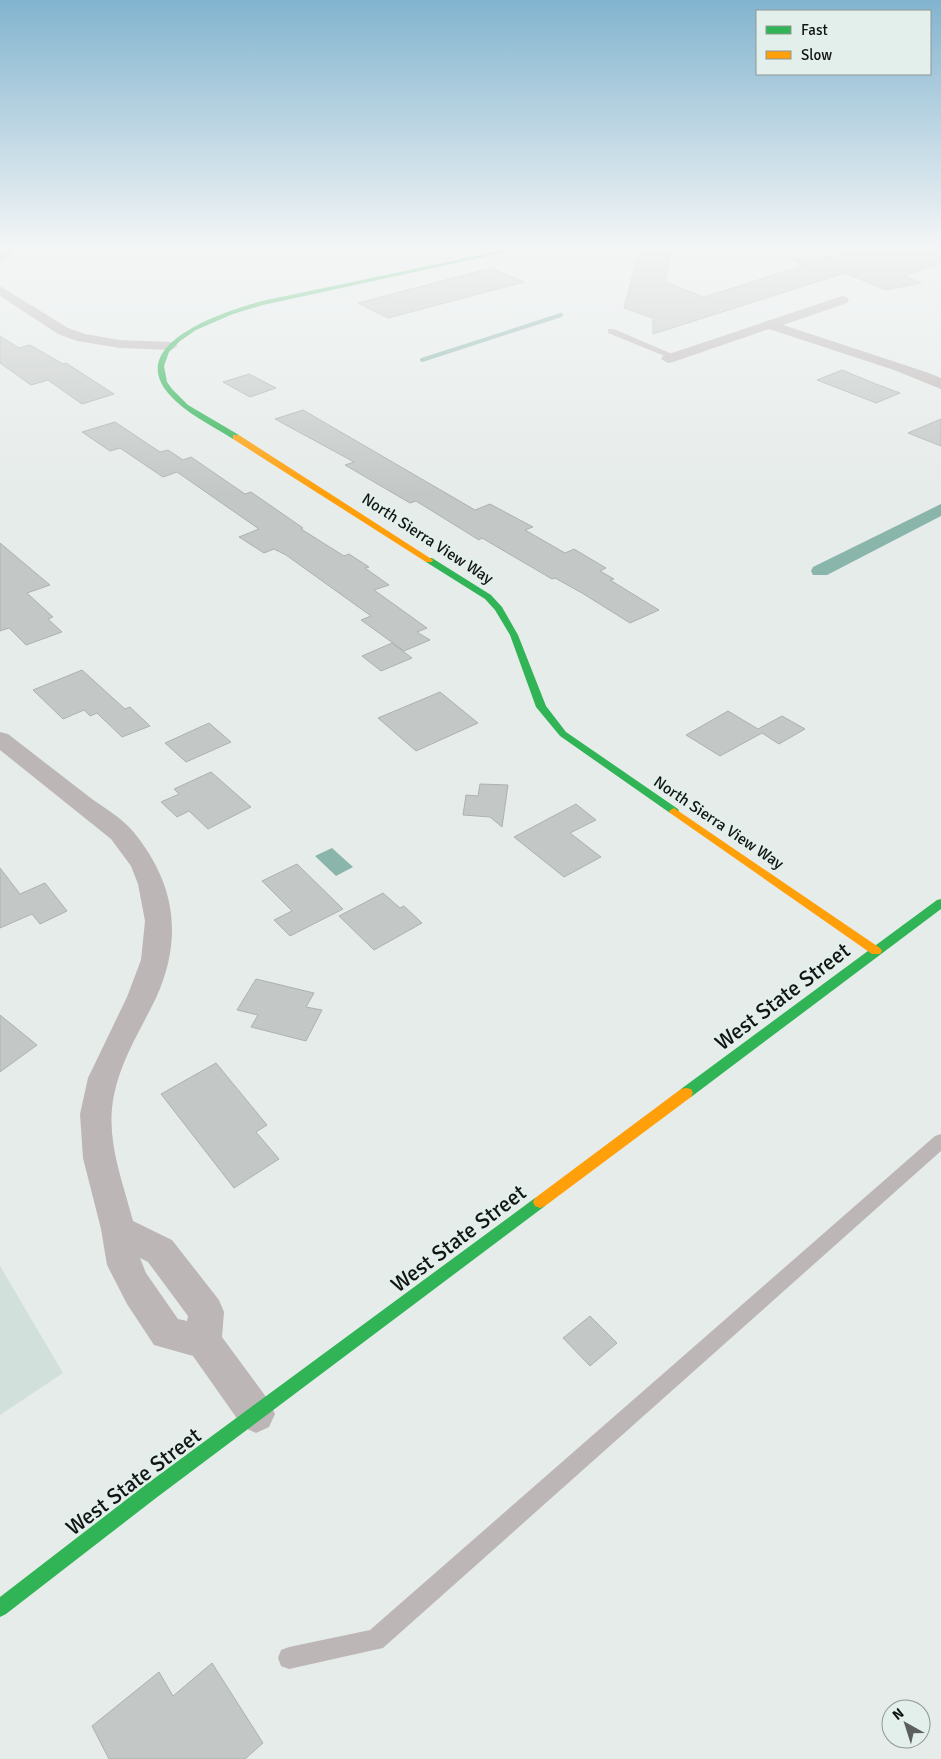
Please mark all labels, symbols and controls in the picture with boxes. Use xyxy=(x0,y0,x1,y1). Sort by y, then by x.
legend xyxy=(756,10,931,75)
text: Fast xyxy=(801,21,828,39)
text: Slow xyxy=(801,46,832,64)
street label: North Sierra View Way xyxy=(358,489,497,589)
street label: North Sierra View Way xyxy=(650,772,788,874)
street label: West State Street xyxy=(709,937,856,1056)
street label: West State Street xyxy=(385,1179,532,1298)
street label: West State Street xyxy=(60,1422,207,1541)
north arrow xyxy=(881,1699,931,1749)
text: N xyxy=(889,1705,907,1724)

